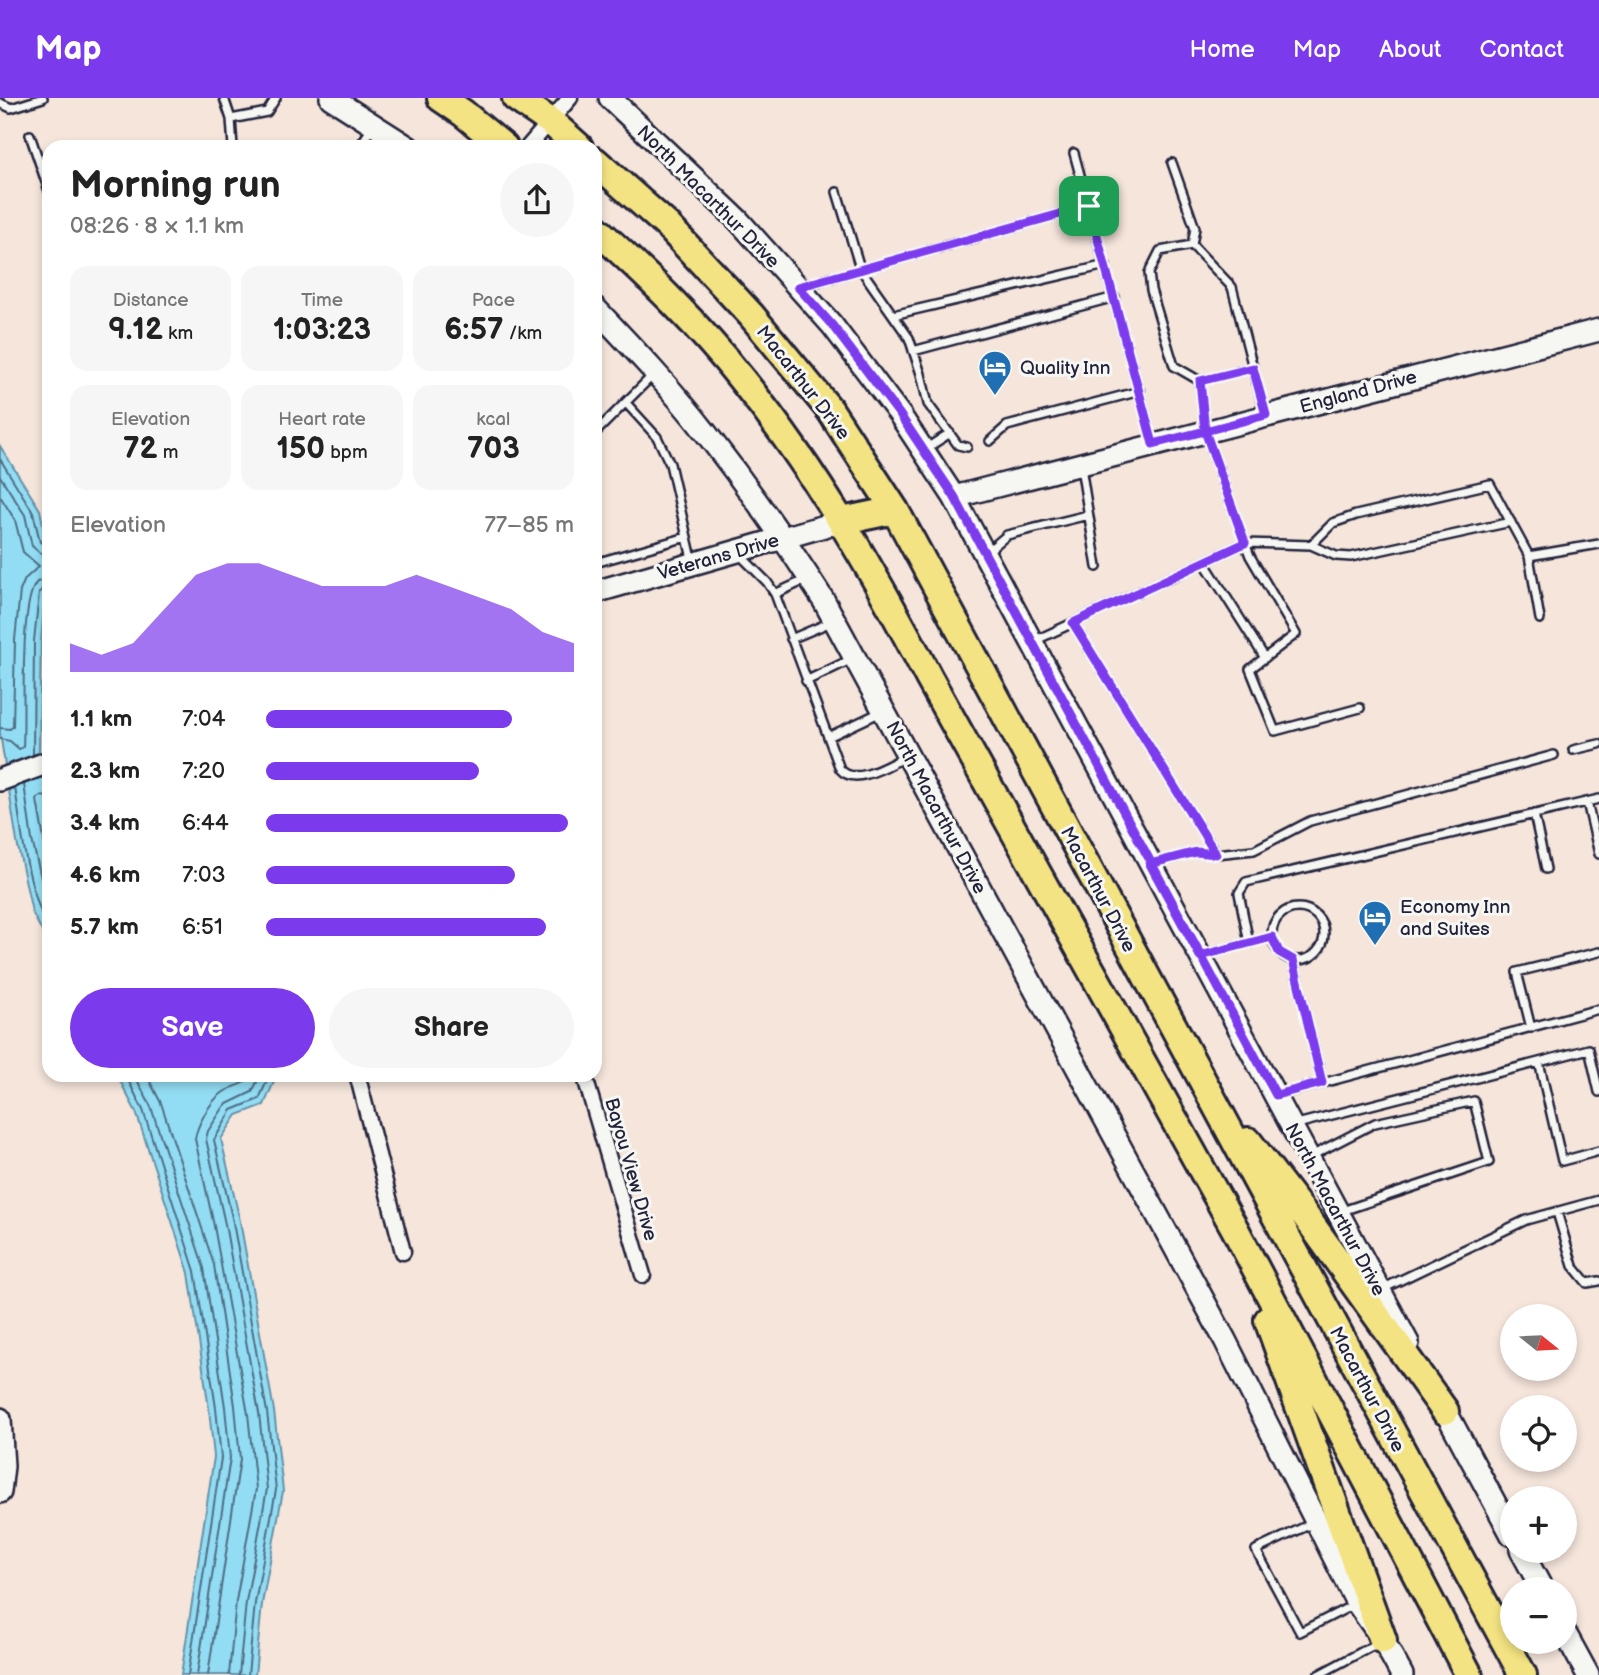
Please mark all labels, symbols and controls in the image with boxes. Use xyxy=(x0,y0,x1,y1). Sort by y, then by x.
text: Map xyxy=(35,29,101,69)
text: Home xyxy=(1190,35,1255,64)
text: Map xyxy=(1293,35,1341,64)
text: About xyxy=(1379,35,1441,64)
text: Contact xyxy=(1479,35,1564,64)
street label: North Macarthur Drive xyxy=(632,121,784,273)
text: Morning run xyxy=(70,163,281,208)
button: share xyxy=(500,163,574,237)
pin xyxy=(1059,176,1119,236)
icon: arrive xyxy=(1070,187,1108,225)
text: 08:26 · 8 × 1.1 km xyxy=(70,212,244,240)
text: Distance xyxy=(113,289,189,312)
text: Time xyxy=(301,289,343,312)
text: Pace xyxy=(472,289,515,312)
text: 9.12 xyxy=(108,312,163,348)
text: 1:03:23 xyxy=(273,312,371,348)
text: 6:57 xyxy=(444,312,504,348)
street label: Macarthur Drive xyxy=(751,321,855,445)
text: km xyxy=(163,322,193,345)
text: /km xyxy=(504,322,542,345)
hotel icon: Quality Inn xyxy=(976,348,1014,397)
place label: Quality Inn xyxy=(1020,357,1110,380)
street label: England Drive xyxy=(1297,366,1420,419)
text: Elevation xyxy=(111,408,190,431)
text: Heart rate xyxy=(278,408,366,431)
text: kcal xyxy=(476,408,510,431)
text: 72 xyxy=(123,431,158,467)
text: 150 xyxy=(276,431,325,467)
text: 703 xyxy=(467,431,520,467)
text: m xyxy=(158,441,178,464)
text: bpm xyxy=(325,441,368,464)
text: Elevation xyxy=(70,511,166,539)
text: 77–85 m xyxy=(484,511,574,539)
street label: Veterans Drive xyxy=(655,529,782,586)
text: 1.1 km xyxy=(70,705,132,733)
text: 7:04 xyxy=(182,705,226,733)
street label: North Macarthur Drive xyxy=(880,717,991,898)
text: 2.3 km xyxy=(70,757,140,785)
text: 7:20 xyxy=(182,757,225,785)
text: 3.4 km xyxy=(70,809,140,837)
text: 6:44 xyxy=(182,809,229,837)
street label: Macarthur Drive xyxy=(1055,823,1140,956)
text: 4.6 km xyxy=(70,861,140,889)
text: 7:03 xyxy=(182,861,226,889)
place label: Economy Inn and Suites xyxy=(1400,896,1510,941)
hotel icon: Economy Inn and Suites xyxy=(1356,898,1394,947)
text: 5.7 km xyxy=(70,913,139,941)
text: 6:51 xyxy=(182,913,223,941)
button: Save xyxy=(70,988,315,1068)
button: Share xyxy=(329,988,574,1068)
street label: Bayou View Drive xyxy=(599,1095,662,1244)
street label: North Macarthur Drive xyxy=(1279,1119,1390,1300)
north arrow xyxy=(1500,1304,1577,1381)
map controls xyxy=(1500,1304,1577,1654)
street label: Macarthur Drive xyxy=(1324,1323,1409,1456)
button: locate xyxy=(1500,1395,1577,1472)
button: + xyxy=(1500,1486,1577,1563)
button: − xyxy=(1500,1577,1577,1654)

